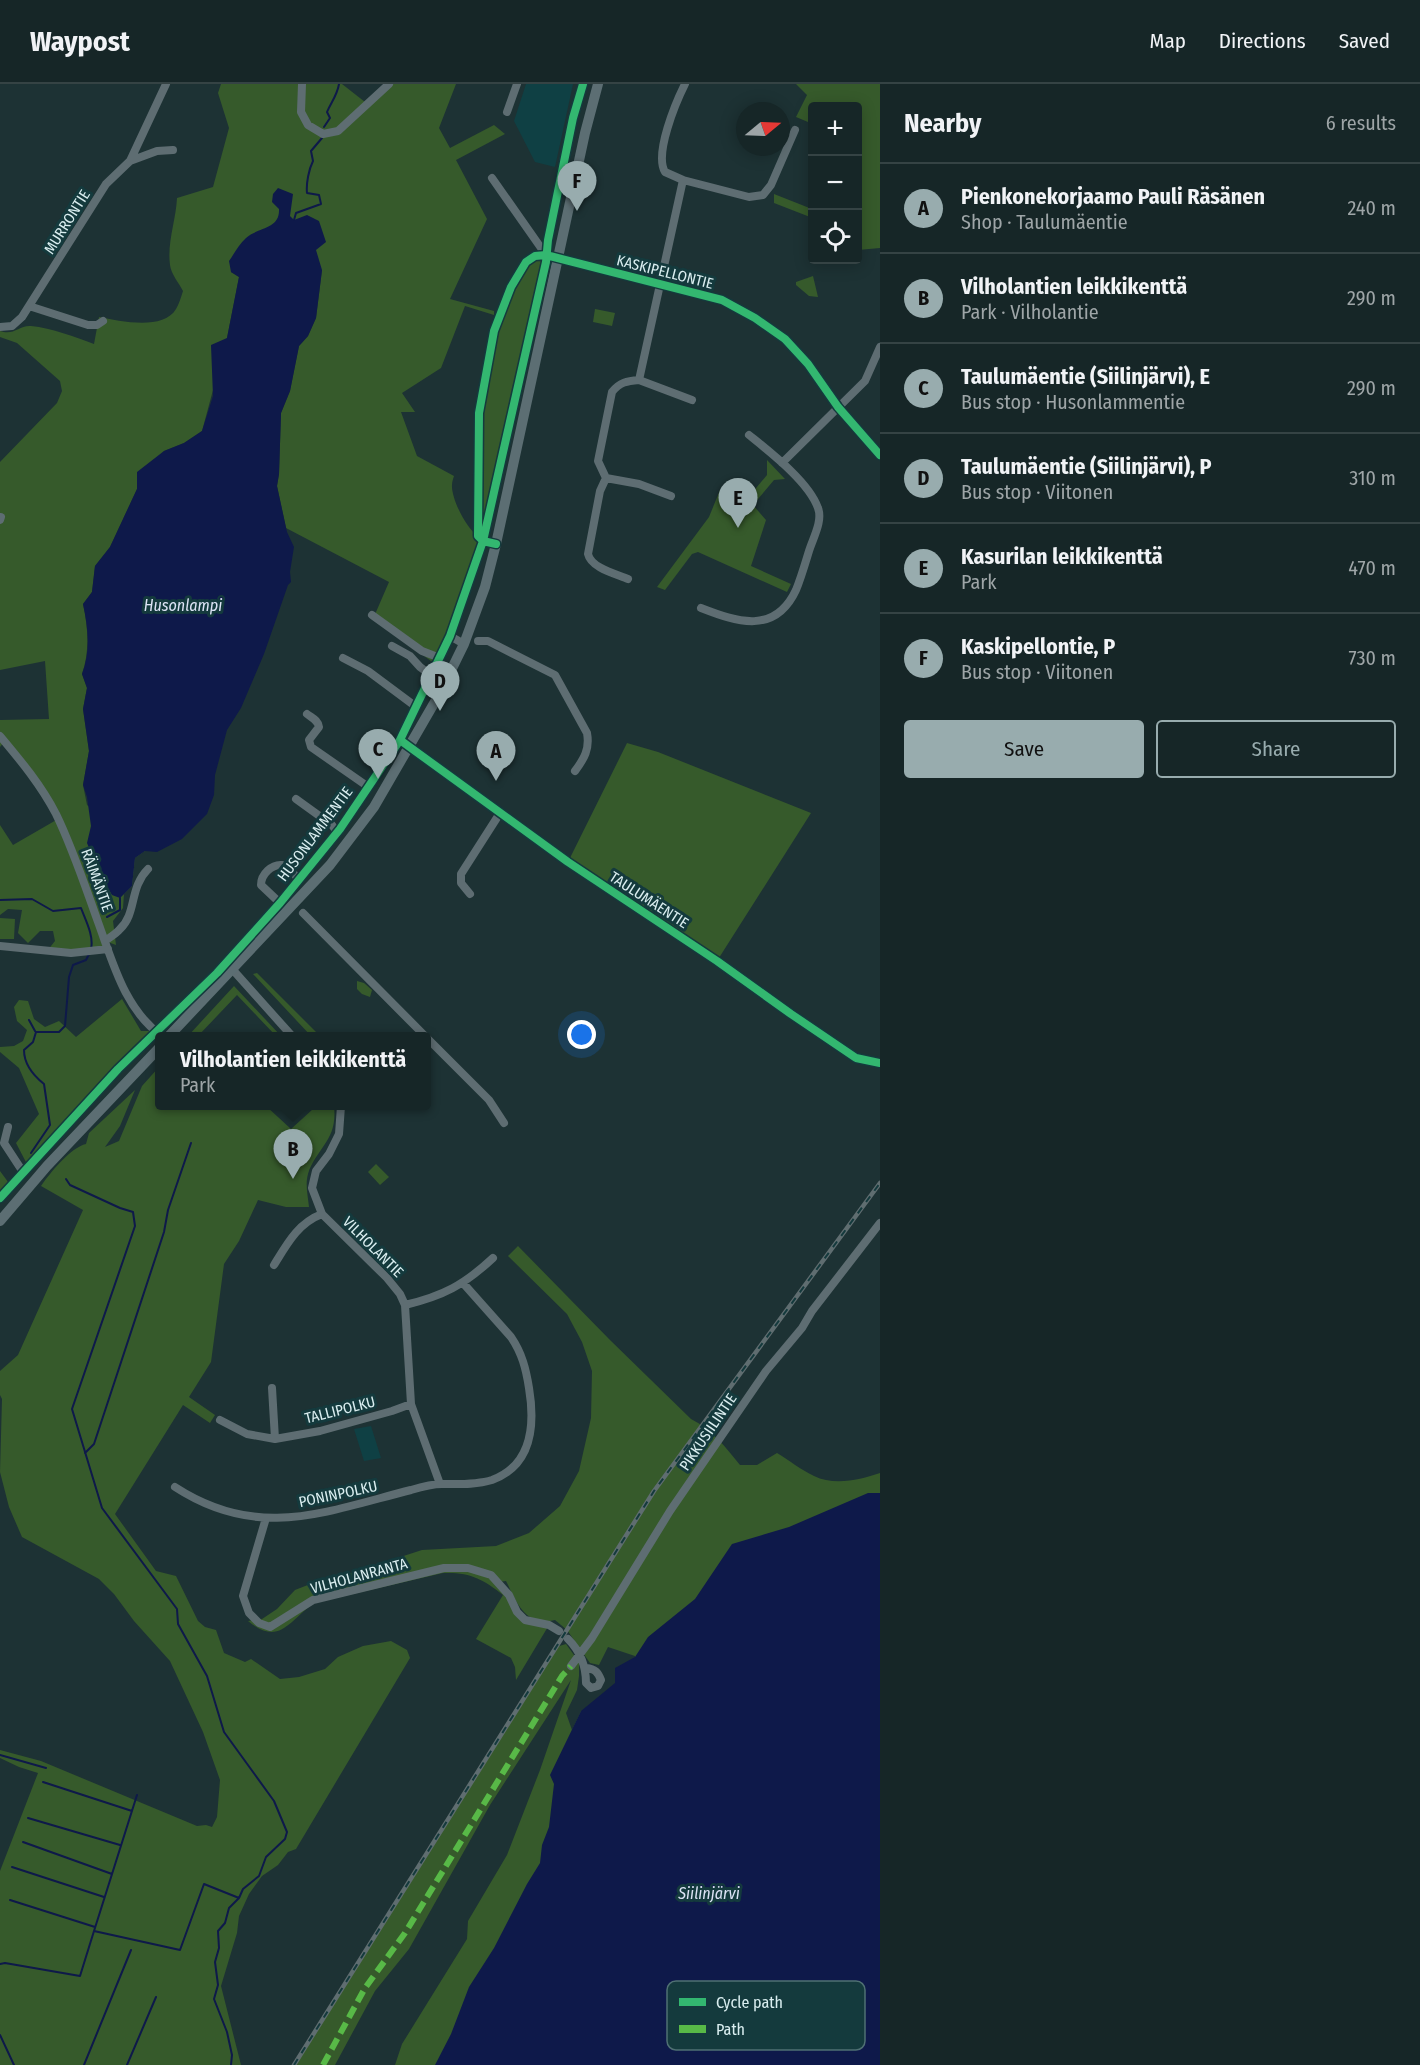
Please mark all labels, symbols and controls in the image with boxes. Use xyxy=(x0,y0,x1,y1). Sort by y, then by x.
text: Waypost xyxy=(30,25,130,58)
text: Map xyxy=(1149,28,1186,54)
text: Directions xyxy=(1219,28,1306,54)
text: Saved xyxy=(1339,28,1390,54)
north arrow xyxy=(736,102,790,156)
map controls xyxy=(808,102,862,264)
button: + xyxy=(808,102,862,156)
text: Nearby xyxy=(904,108,981,139)
text: 6 results xyxy=(1326,111,1396,135)
button: − xyxy=(808,156,862,210)
pin: F xyxy=(558,162,596,211)
text: Pienkonekorjaamo Pauli Räsänen xyxy=(961,183,1265,210)
street label: MURRONTIE xyxy=(40,187,94,257)
text: A xyxy=(918,196,929,220)
text: 240 m xyxy=(1347,196,1396,220)
button: locate xyxy=(808,210,862,264)
text: Shop · Taulumäentie xyxy=(961,210,1128,234)
street label: KASKIPELLONTIE xyxy=(615,251,715,293)
text: Vilholantien leikkikenttä xyxy=(961,273,1187,300)
text: B xyxy=(918,286,929,310)
text: 290 m xyxy=(1347,286,1396,310)
text: Park · Vilholantie xyxy=(961,300,1099,324)
text: Taulumäentie (Siilinjärvi), E xyxy=(961,363,1210,390)
text: C xyxy=(918,376,929,400)
text: 290 m xyxy=(1347,376,1396,400)
text: Bus stop · Husonlammentie xyxy=(961,390,1185,414)
text: Taulumäentie (Siilinjärvi), P xyxy=(961,453,1212,480)
text: D xyxy=(918,466,929,490)
text: 310 m xyxy=(1349,466,1396,490)
pin: E xyxy=(718,478,758,528)
text: Bus stop · Viitonen xyxy=(961,480,1113,504)
text: Kasurilan leikkikenttä xyxy=(961,543,1163,570)
text: E xyxy=(919,556,928,580)
text: 470 m xyxy=(1348,556,1396,580)
text: Park xyxy=(961,570,997,594)
water label: Husonlampi xyxy=(144,596,222,615)
text: Kaskipellontie, P xyxy=(961,633,1115,660)
text: F xyxy=(919,646,928,670)
text: 730 m xyxy=(1349,646,1396,670)
text: Bus stop · Viitonen xyxy=(961,660,1113,684)
pin: D xyxy=(420,662,460,711)
button: Save xyxy=(904,720,1144,778)
button: Share xyxy=(1156,720,1396,778)
pin: C xyxy=(358,730,398,779)
pin: A xyxy=(476,732,516,781)
street label: HUSONLAMMENTIE xyxy=(274,783,356,885)
street label: RÄIMÄNTIE xyxy=(77,846,117,914)
street label: TAULUMÄENTIE xyxy=(606,868,692,932)
your location xyxy=(567,1020,596,1049)
popup xyxy=(155,1032,431,1110)
text: Vilholantien leikkikenttä xyxy=(180,1046,406,1073)
text: Park xyxy=(180,1073,215,1097)
pin: B xyxy=(274,1130,312,1179)
street label: VILHOLANTIE xyxy=(339,1213,407,1281)
street label: PIKKUSIILINTIE xyxy=(676,1390,740,1474)
street label: TALLIPOLKU xyxy=(303,1393,377,1427)
street label: PONINPOLKU xyxy=(297,1477,379,1511)
street label: VILHOLANRANTA xyxy=(309,1554,410,1598)
water label: Siilinjärvi xyxy=(677,1884,740,1903)
legend xyxy=(667,1981,865,2050)
text: Cycle path xyxy=(716,1993,783,2012)
text: Path xyxy=(716,2020,745,2039)

